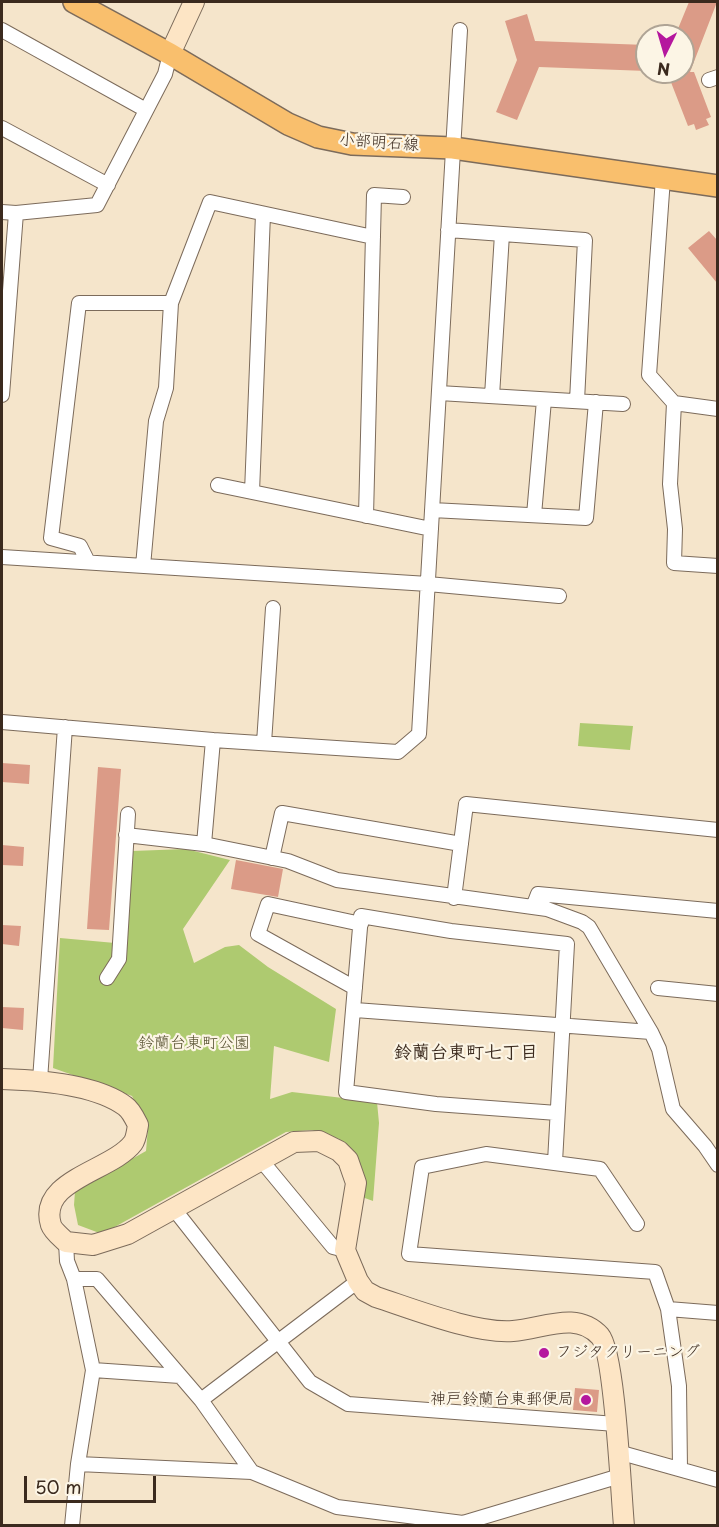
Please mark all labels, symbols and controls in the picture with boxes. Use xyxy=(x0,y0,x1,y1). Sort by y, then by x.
north arrow xyxy=(635,24,695,84)
text: N xyxy=(656,57,671,82)
street label: 小部明石線 xyxy=(338,131,420,155)
park label: 鈴蘭台東町公園 xyxy=(138,1034,250,1054)
district label: 鈴蘭台東町七丁目 xyxy=(394,1042,538,1064)
place label: フジタクリーニング xyxy=(556,1343,700,1363)
marker: フジタクリーニング xyxy=(537,1346,551,1360)
place label: 神戸鈴蘭台東郵便局 xyxy=(430,1390,574,1410)
marker: 神戸鈴蘭台東郵便局 xyxy=(579,1393,593,1407)
scale bar xyxy=(27,1464,159,1502)
text: 50 m xyxy=(35,1473,82,1500)

